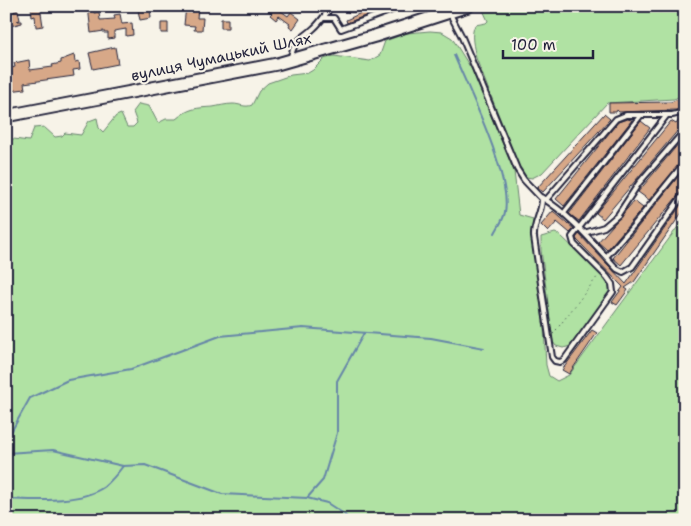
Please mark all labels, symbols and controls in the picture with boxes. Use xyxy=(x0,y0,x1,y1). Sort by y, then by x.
street label: вулиця Чумацький Шлях xyxy=(129,28,313,86)
scale bar xyxy=(503,28,594,60)
text: 100 m xyxy=(511,35,556,55)

